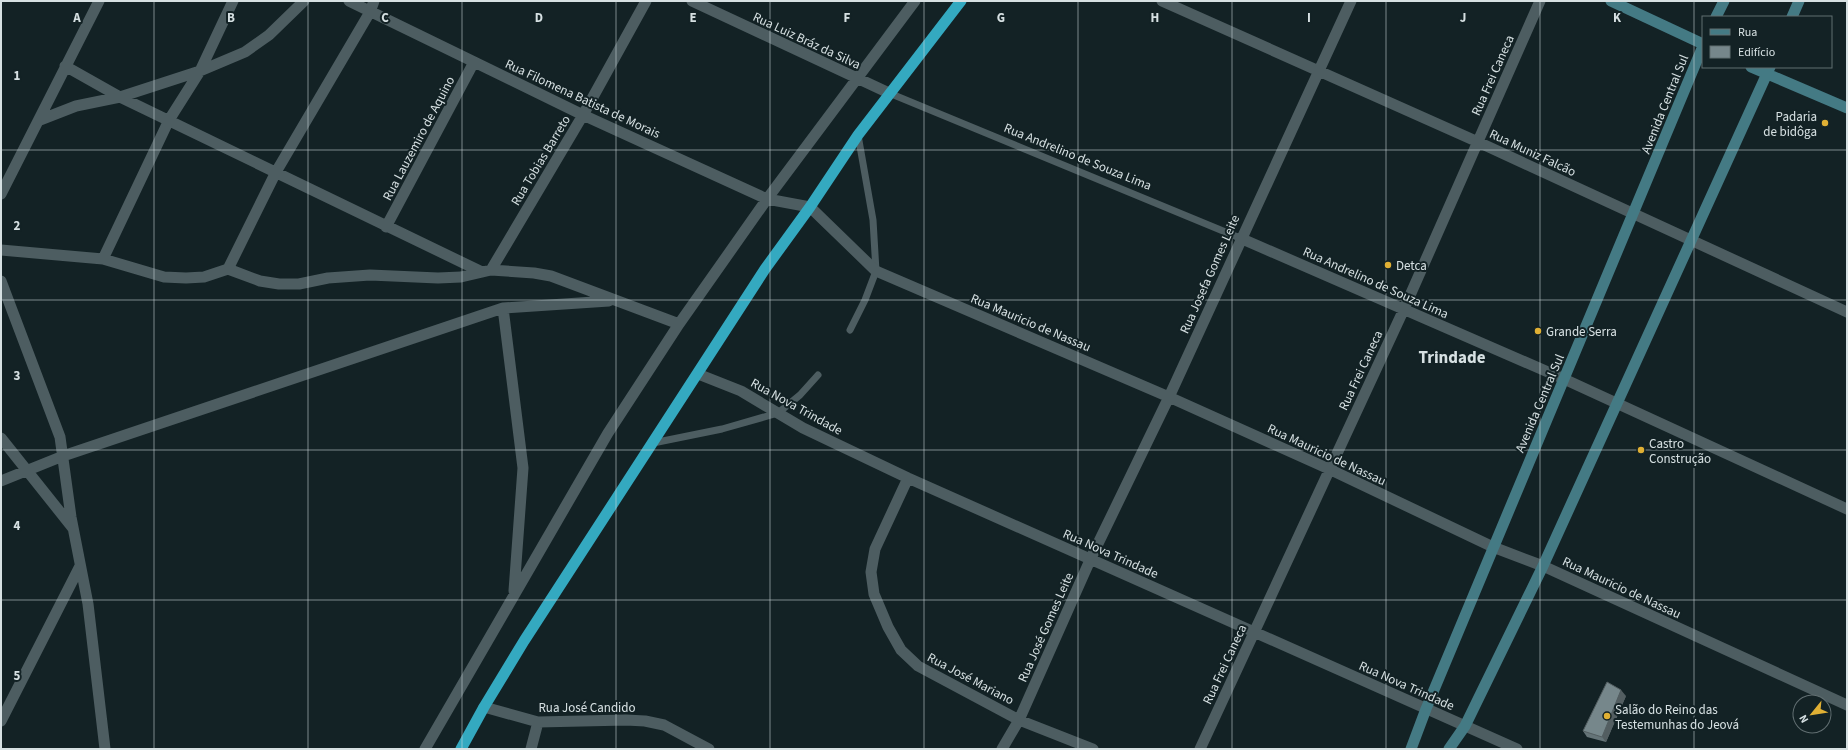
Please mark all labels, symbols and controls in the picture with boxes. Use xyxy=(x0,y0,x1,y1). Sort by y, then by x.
street label: Rua Luiz Bráz da Silva xyxy=(750,8,863,74)
text: A xyxy=(72,9,81,27)
text: B xyxy=(227,9,235,27)
text: C xyxy=(381,9,389,27)
text: D xyxy=(535,9,543,27)
text: E xyxy=(689,9,697,27)
text: F xyxy=(844,9,851,27)
text: G xyxy=(997,9,1005,27)
text: H xyxy=(1151,9,1159,27)
text: I xyxy=(1307,9,1311,27)
text: J xyxy=(1460,9,1466,27)
text: K xyxy=(1613,9,1622,27)
legend xyxy=(1702,16,1832,68)
text: Rua xyxy=(1738,24,1757,41)
street label: Rua Frei Caneca xyxy=(1467,32,1519,118)
text: Edifício xyxy=(1738,44,1775,61)
street label: Avenida Central Sul xyxy=(1637,52,1693,157)
street label: Rua Filomena Batista de Morais xyxy=(502,55,664,143)
text: 1 xyxy=(14,67,21,85)
street label: Rua Lauzemiro de Aquino xyxy=(378,73,459,204)
place label: Padaria de bidôga xyxy=(1763,108,1817,141)
street label: Rua Tobias Barreto xyxy=(507,112,575,209)
marker: Padaria de bidôga xyxy=(1820,118,1830,128)
street label: Rua Andrelino de Souza Lima xyxy=(1001,119,1154,195)
street label: Rua Muniz Falcão xyxy=(1486,125,1579,181)
street label: Rua Josefa Gomes Leite xyxy=(1176,212,1244,337)
text: 2 xyxy=(14,217,21,235)
street label: Rua Andrelino de Souza Lima xyxy=(1300,243,1451,323)
place label: Detca xyxy=(1396,257,1427,275)
marker: Detca xyxy=(1383,260,1393,270)
street label: Rua Mauricio de Nassau xyxy=(968,289,1093,356)
place label: Grande Serra xyxy=(1546,323,1617,341)
marker: Grande Serra xyxy=(1533,326,1543,336)
street label: Rua Frei Caneca xyxy=(1335,328,1387,413)
district label: Trindade xyxy=(1418,346,1486,370)
street label: Avenida Central Sul xyxy=(1511,351,1569,455)
text: 3 xyxy=(14,367,21,385)
street label: Rua Nova Trindade xyxy=(747,374,846,440)
street label: Rua Mauricio de Nassau xyxy=(1264,420,1389,490)
place label: Castro Construção xyxy=(1649,435,1711,468)
marker: Castro Construção xyxy=(1636,445,1646,455)
text: 4 xyxy=(14,517,21,535)
street label: Rua Nova Trindade xyxy=(1060,525,1161,583)
street label: Rua Mauricio de Nassau xyxy=(1559,553,1684,623)
street label: Rua José Gomes Leite xyxy=(1014,570,1078,685)
street label: Rua Frei Caneca xyxy=(1199,622,1251,707)
street label: Rua José Mariano xyxy=(924,648,1017,709)
street label: Rua Nova Trindade xyxy=(1356,657,1457,715)
text: 5 xyxy=(14,667,21,685)
north arrow xyxy=(1792,694,1832,734)
street label: Rua José Candido xyxy=(538,699,636,717)
place label: Salão do Reino das Testemunhas do Jeová xyxy=(1615,701,1739,734)
marker: Salão do Reino das Testemunhas do Jeová xyxy=(1602,711,1612,721)
text: N xyxy=(1795,712,1812,726)

